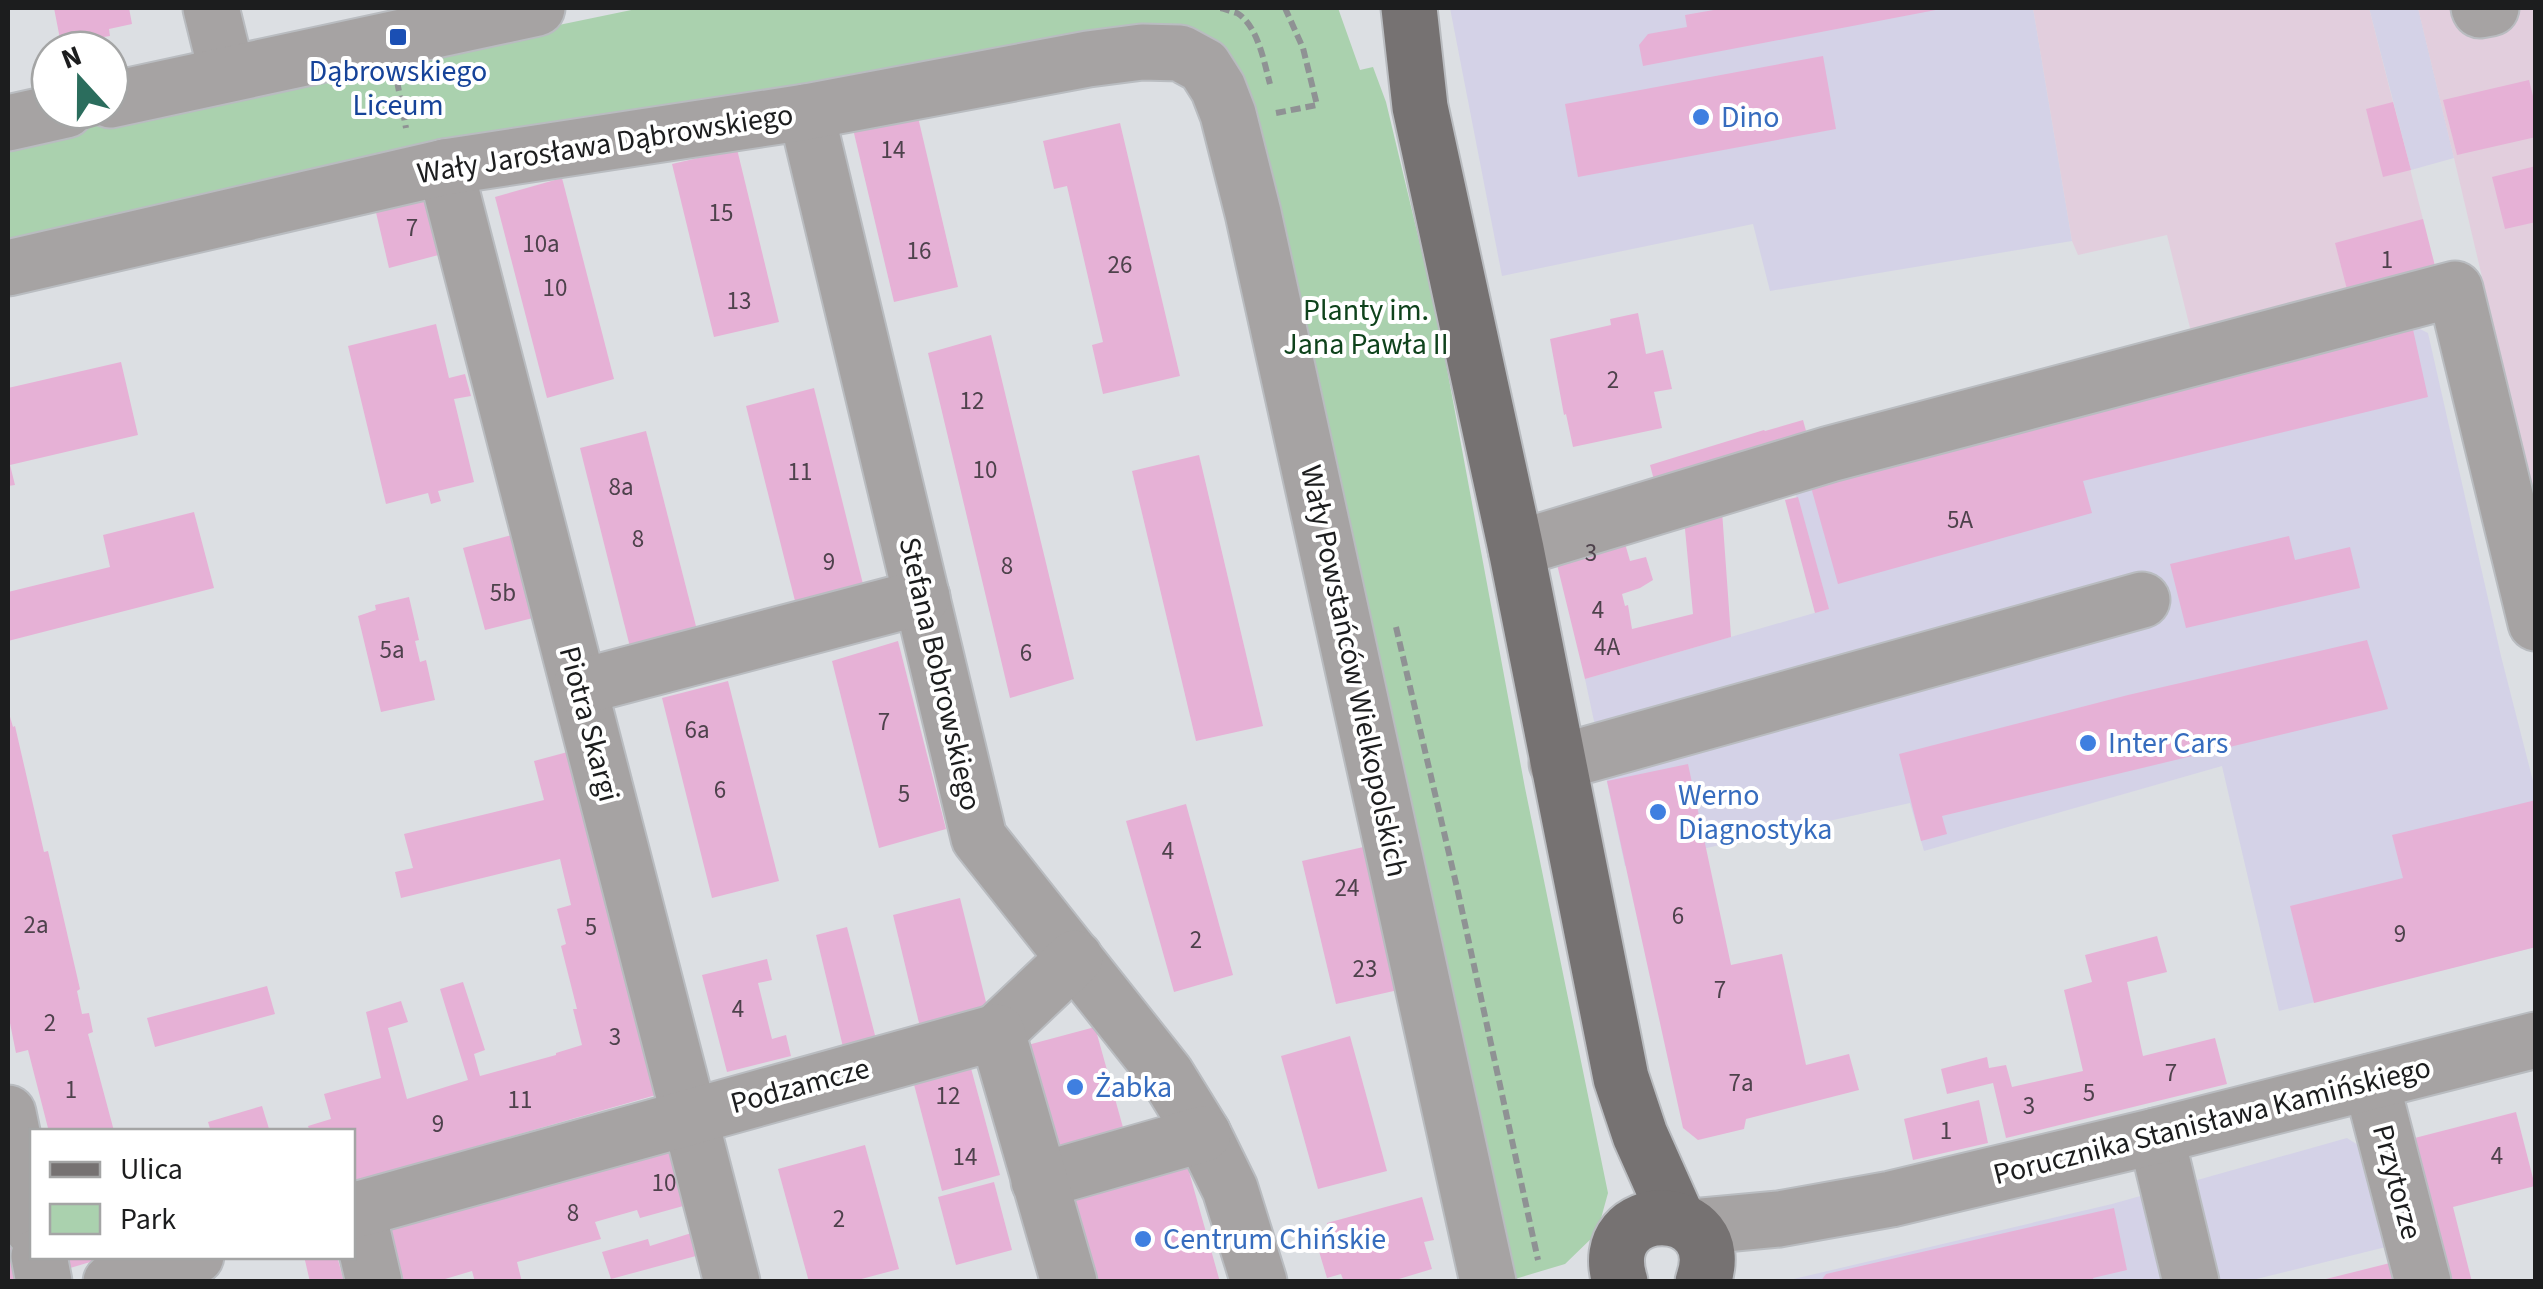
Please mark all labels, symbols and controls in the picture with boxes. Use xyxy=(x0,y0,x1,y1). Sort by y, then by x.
marker: Dąbrowskiego Liceum xyxy=(387,26,409,48)
north arrow xyxy=(30,30,130,130)
text: N xyxy=(56,36,87,80)
place label: Dąbrowskiego Liceum xyxy=(309,50,487,127)
street label: Wały Jarosława Dąbrowskiego xyxy=(414,93,796,195)
place label: Dino xyxy=(1721,96,1780,139)
marker: Dino xyxy=(1690,106,1712,128)
house number: 14 xyxy=(881,132,905,168)
house number: 15 xyxy=(709,195,733,231)
house number: 7 xyxy=(406,210,418,246)
house number: 10a xyxy=(522,226,560,262)
house number: 16 xyxy=(907,233,931,269)
house number: 1 xyxy=(2381,242,2393,278)
house number: 26 xyxy=(1108,247,1132,283)
house number: 10 xyxy=(543,270,567,306)
house number: 13 xyxy=(727,283,751,319)
park label: Planty im. Jana Pawła II xyxy=(1283,289,1449,366)
house number: 2 xyxy=(1607,362,1619,398)
house number: 12 xyxy=(960,383,984,419)
house number: 10 xyxy=(973,452,997,488)
house number: 11 xyxy=(788,454,812,490)
street label: Wały Powstańców Wielkopolskich xyxy=(1289,461,1419,881)
house number: 8a xyxy=(608,469,634,505)
house number: 5A xyxy=(1947,502,1973,538)
house number: 8 xyxy=(632,521,644,557)
street label: Stefana Bobrowskiego xyxy=(888,533,992,815)
house number: 3 xyxy=(1585,535,1597,571)
house number: 9 xyxy=(823,544,835,580)
house number: 8 xyxy=(1001,548,1013,584)
house number: 5b xyxy=(490,575,516,611)
house number: 4 xyxy=(1592,592,1604,628)
house number: 4A xyxy=(1594,629,1620,665)
house number: 5a xyxy=(379,632,405,668)
house number: 6 xyxy=(1020,635,1032,671)
street label: Piotra Skargi xyxy=(548,641,630,807)
house number: 7 xyxy=(878,704,890,740)
house number: 6a xyxy=(684,712,710,748)
place label: Inter Cars xyxy=(2108,722,2228,765)
marker: Inter Cars xyxy=(2077,732,2099,754)
house number: 6 xyxy=(714,772,726,808)
place label: Werno Diagnostyka xyxy=(1678,774,1832,851)
house number: 5 xyxy=(898,776,910,812)
marker: Werno Diagnostyka xyxy=(1647,801,1669,823)
house number: 4 xyxy=(1162,833,1174,869)
house number: 24 xyxy=(1335,870,1359,906)
house number: 6 xyxy=(1672,898,1684,934)
house number: 2a xyxy=(23,907,49,943)
house number: 5 xyxy=(585,909,597,945)
house number: 9 xyxy=(2394,916,2406,952)
house number: 2 xyxy=(1190,922,1202,958)
house number: 23 xyxy=(1353,951,1377,987)
house number: 7 xyxy=(1714,972,1726,1008)
house number: 4 xyxy=(732,991,744,1027)
house number: 2 xyxy=(44,1005,56,1041)
house number: 3 xyxy=(609,1019,621,1055)
street label: Porucznika Stanisława Kamińskiego xyxy=(1989,1046,2435,1196)
street label: Podzamcze xyxy=(726,1047,874,1125)
house number: 7 xyxy=(2165,1055,2177,1091)
house number: 7a xyxy=(1728,1065,1754,1101)
place label: Żabka xyxy=(1095,1066,1172,1109)
house number: 1 xyxy=(65,1072,77,1108)
house number: 5 xyxy=(2083,1075,2095,1111)
marker: Żabka xyxy=(1064,1076,1086,1098)
house number: 12 xyxy=(936,1078,960,1114)
house number: 11 xyxy=(508,1082,532,1118)
house number: 3 xyxy=(2023,1088,2035,1124)
house number: 9 xyxy=(432,1106,444,1142)
house number: 1 xyxy=(1940,1113,1952,1149)
street label: Przytorze xyxy=(2361,1120,2433,1244)
legend xyxy=(30,1129,355,1259)
house number: 4 xyxy=(2491,1138,2503,1174)
house number: 14 xyxy=(953,1139,977,1175)
text: Ulica xyxy=(120,1148,183,1191)
house number: 10 xyxy=(652,1165,676,1201)
house number: 8 xyxy=(567,1195,579,1231)
text: Park xyxy=(120,1198,176,1241)
house number: 2 xyxy=(833,1201,845,1237)
place label: Centrum Chińskie xyxy=(1163,1218,1386,1261)
marker: Centrum Chińskie xyxy=(1132,1228,1154,1250)

